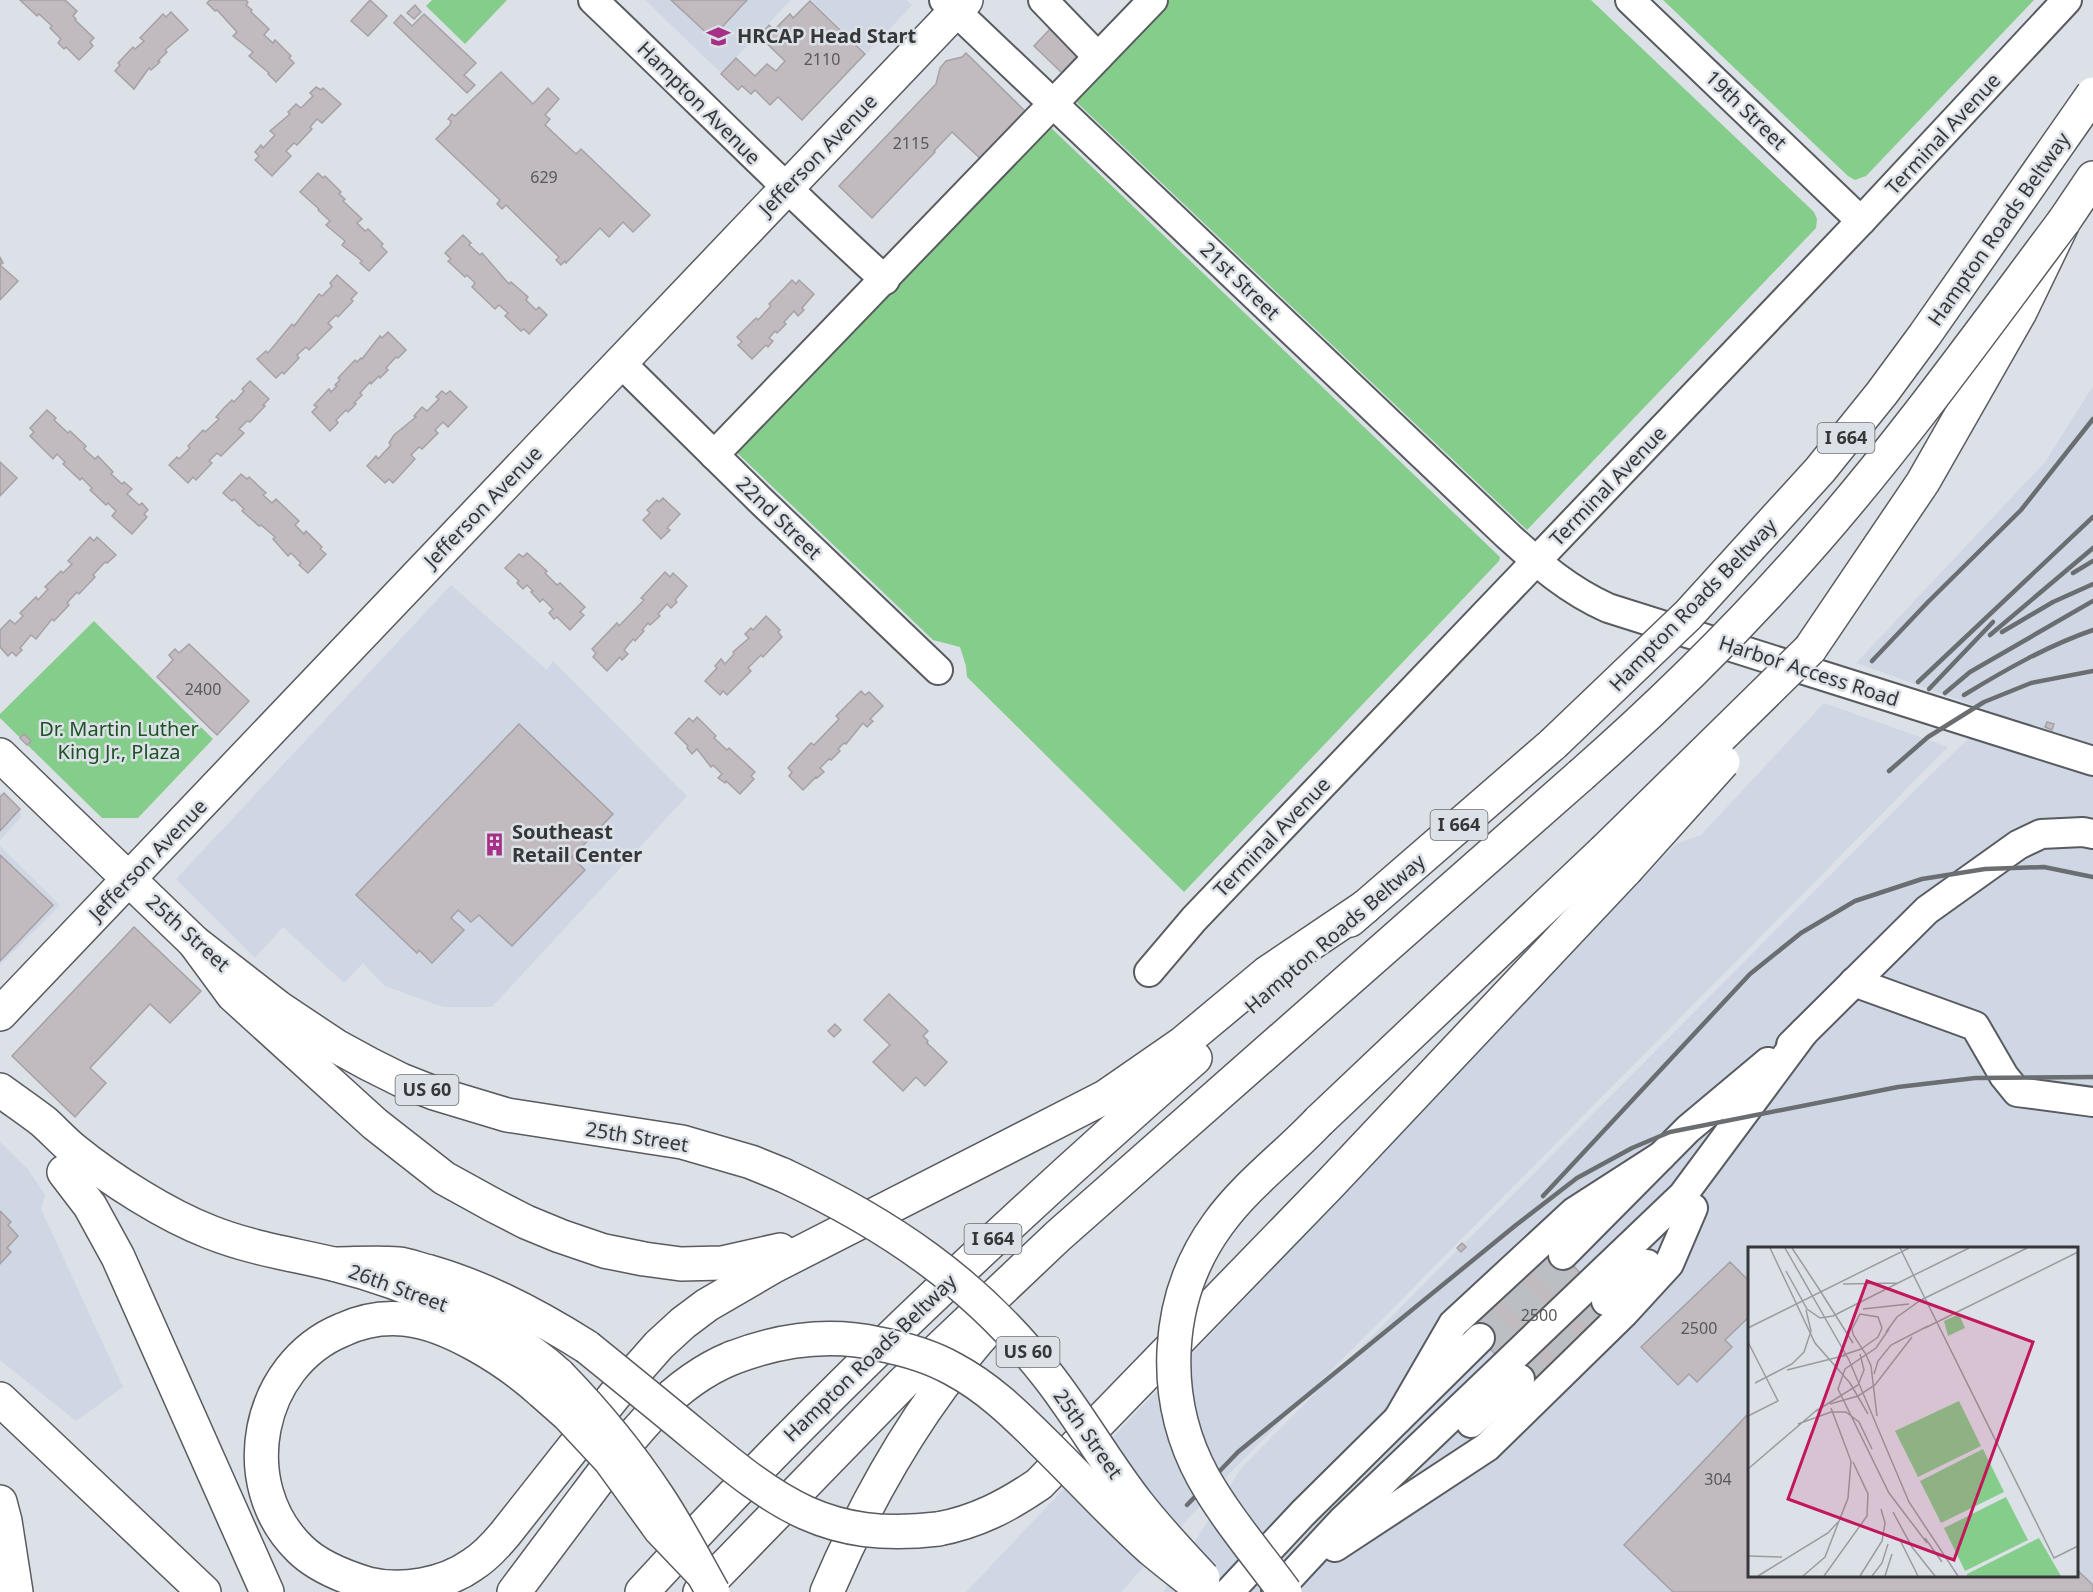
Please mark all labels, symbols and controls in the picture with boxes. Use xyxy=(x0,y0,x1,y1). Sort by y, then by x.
place label: HRCAP Head Start xyxy=(737,22,916,49)
school or university icon: HRCAP Head Start xyxy=(706,23,732,49)
street label: Hampton Avenue xyxy=(632,35,767,170)
house number: 2110 xyxy=(804,48,840,70)
street label: 19th Street xyxy=(1700,64,1793,155)
street label: Terminal Avenue xyxy=(1879,67,2006,200)
street label: Jefferson Avenue xyxy=(751,88,883,223)
street label: Hampton Roads Beltway xyxy=(1921,126,2076,331)
house number: 2115 xyxy=(893,132,929,154)
house number: 629 xyxy=(530,166,558,188)
street label: 21st Street xyxy=(1195,236,1286,325)
street label: Terminal Avenue xyxy=(1543,420,1672,552)
road number: I 664 xyxy=(1818,423,1874,453)
street label: Jefferson Avenue xyxy=(416,440,548,575)
street label: 22nd Street xyxy=(731,470,828,565)
street label: Hampton Roads Beltway xyxy=(1603,512,1783,697)
street label: Harbor Access Road xyxy=(1716,629,1903,712)
house number: 2400 xyxy=(185,678,221,700)
park label: Dr. Martin Luther King Jr., Plaza xyxy=(39,715,199,765)
street label: Terminal Avenue xyxy=(1207,771,1336,903)
street label: Jefferson Avenue xyxy=(81,793,213,928)
road number: I 664 xyxy=(1430,810,1488,840)
place label: Southeast Retail Center xyxy=(512,818,642,868)
building icon: Southeast Retail Center xyxy=(481,831,507,857)
street label: Hampton Roads Beltway xyxy=(1239,847,1431,1019)
street label: 25th Street xyxy=(141,888,236,977)
road number: US 60 xyxy=(396,1075,458,1105)
street label: 25th Street xyxy=(584,1115,690,1158)
road number: I 664 xyxy=(964,1224,1022,1254)
inset map xyxy=(1748,1247,2078,1577)
street label: 26th Street xyxy=(345,1257,451,1318)
street label: Hampton Roads Beltway xyxy=(777,1267,963,1447)
house number: 2500 xyxy=(1521,1304,1557,1326)
house number: 2500 xyxy=(1681,1317,1717,1339)
road number: US 60 xyxy=(996,1337,1060,1367)
street label: 25th Street xyxy=(1048,1384,1129,1484)
house number: 304 xyxy=(1704,1468,1732,1490)

